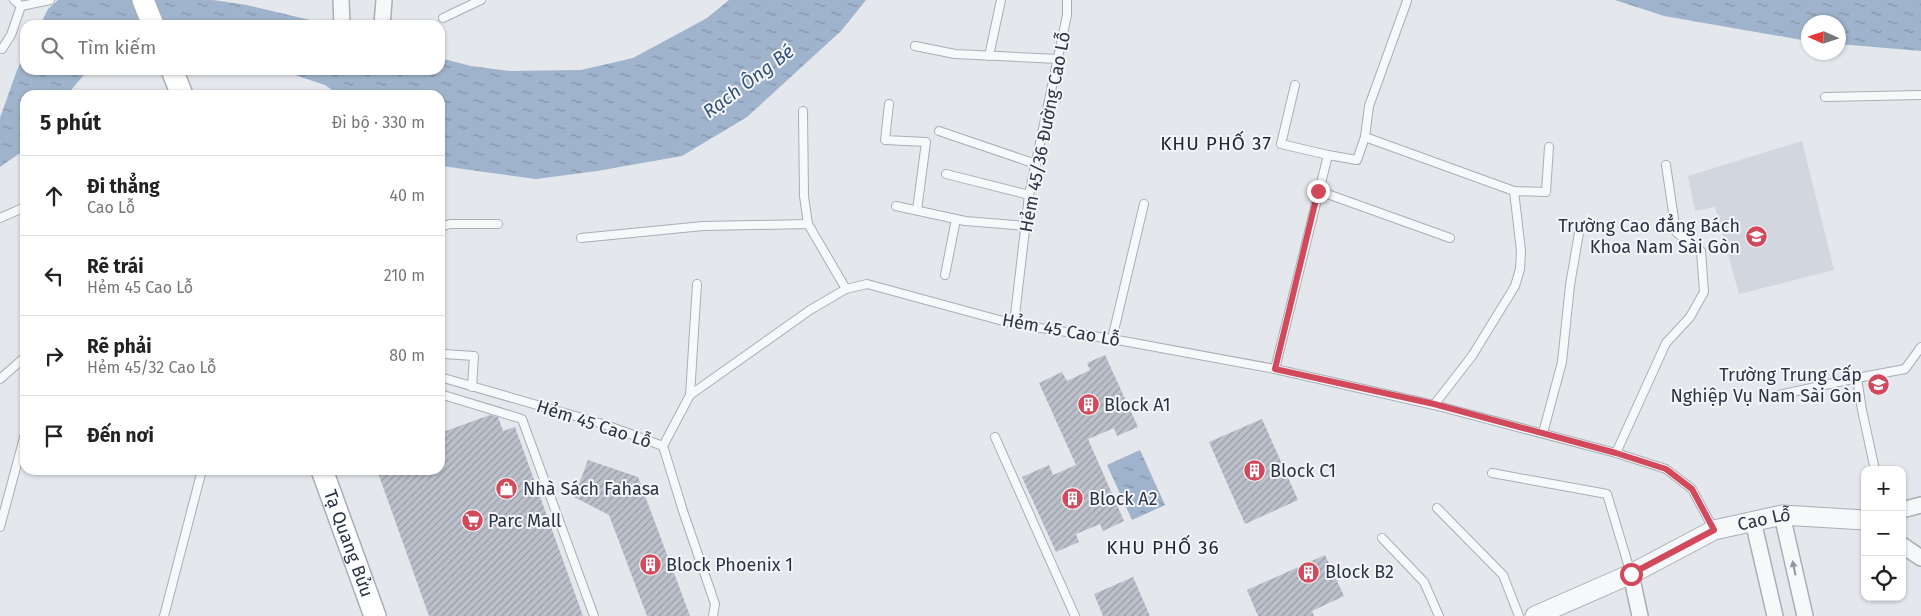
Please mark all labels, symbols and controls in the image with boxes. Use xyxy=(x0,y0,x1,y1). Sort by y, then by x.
north arrow xyxy=(1801,15,1846,60)
search box xyxy=(20,20,445,75)
street label: Hẻm 45/36 Đường Cao Lỗ xyxy=(1014,30,1075,234)
icon: search xyxy=(38,34,66,62)
text: Tìm kiếm xyxy=(78,36,156,59)
water label: Rạch Ông Bé xyxy=(698,40,799,123)
text: 5 phút xyxy=(40,110,101,136)
text: Đi bộ · 330 m xyxy=(332,113,425,132)
district label: KHU PHỐ 37 xyxy=(1160,130,1272,155)
text: Đi thẳng xyxy=(87,175,160,198)
route end xyxy=(1307,180,1330,203)
icon: ahead xyxy=(40,182,68,210)
text: 40 m xyxy=(390,186,425,205)
text: Cao Lỗ xyxy=(87,198,135,217)
place label: Trường Cao đẳng Bách Khoa Nam Sài Gòn xyxy=(1558,214,1740,258)
school or university icon: Trường Cao đẳng Bách Khoa Nam Sài Gòn xyxy=(1744,224,1768,248)
text: Rẽ trái xyxy=(87,255,144,278)
icon: left xyxy=(40,262,68,290)
text: 210 m xyxy=(384,266,425,285)
text: Hẻm 45 Cao Lỗ xyxy=(87,278,193,297)
street label: Hẻm 45 Cao Lỗ xyxy=(1000,308,1122,351)
text: Rẽ phải xyxy=(87,335,152,358)
icon: right xyxy=(40,342,68,370)
text: 80 m xyxy=(389,346,425,365)
text: Hẻm 45/32 Cao Lỗ xyxy=(87,358,216,377)
place label: Trường Trung Cấp Nghiệp Vụ Nam Sài Gòn xyxy=(1670,364,1862,407)
school or university icon: Trường Trung Cấp Nghiệp Vụ Nam Sài Gòn xyxy=(1866,373,1890,397)
building icon: Block A1 xyxy=(1076,393,1100,417)
street label: Hẻm 45 Cao Lỗ xyxy=(534,394,655,453)
place label: Block A1 xyxy=(1104,394,1170,416)
icon: arrive xyxy=(40,422,68,450)
text: Đến nơi xyxy=(87,424,154,447)
building icon: Block C1 xyxy=(1242,459,1266,483)
place label: Block C1 xyxy=(1270,460,1336,482)
map controls xyxy=(1861,466,1906,601)
button: + xyxy=(1861,466,1906,511)
shop icon: Nhà Sách Fahasa xyxy=(495,477,519,501)
place label: Nhà Sách Fahasa xyxy=(523,478,660,500)
street label: Tạ Quang Bửu xyxy=(319,487,378,600)
building icon: Block A2 xyxy=(1061,487,1085,511)
place label: Block A2 xyxy=(1089,488,1158,510)
street label: Cao Lỗ xyxy=(1735,503,1791,536)
supermarket icon: Parc Mall xyxy=(460,509,484,533)
place label: Parc Mall xyxy=(488,510,561,532)
button: − xyxy=(1861,511,1906,556)
district label: KHU PHỐ 36 xyxy=(1106,534,1220,559)
building icon: Block Phoenix 1 xyxy=(638,553,662,577)
place label: Block Phoenix 1 xyxy=(666,554,793,576)
button: locate xyxy=(1861,556,1906,601)
building icon: Block B2 xyxy=(1297,560,1321,584)
place label: Block B2 xyxy=(1325,561,1394,583)
one-way arrow xyxy=(1790,561,1798,576)
route start xyxy=(1620,563,1643,586)

